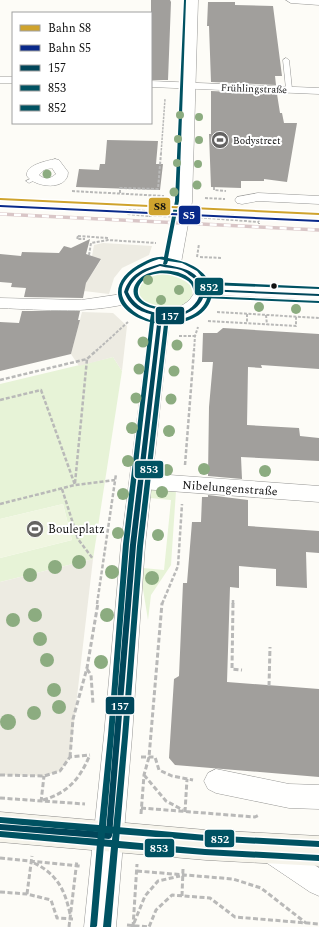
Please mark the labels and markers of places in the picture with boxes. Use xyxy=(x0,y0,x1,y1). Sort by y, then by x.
sports icon: Bodystreet xyxy=(210,130,230,150)
place label: Bodystreet xyxy=(233,133,281,149)
unlabelled marker xyxy=(269,281,279,291)
sports icon: Bouleplatz xyxy=(25,519,45,539)
place label: Bouleplatz xyxy=(48,520,105,539)

